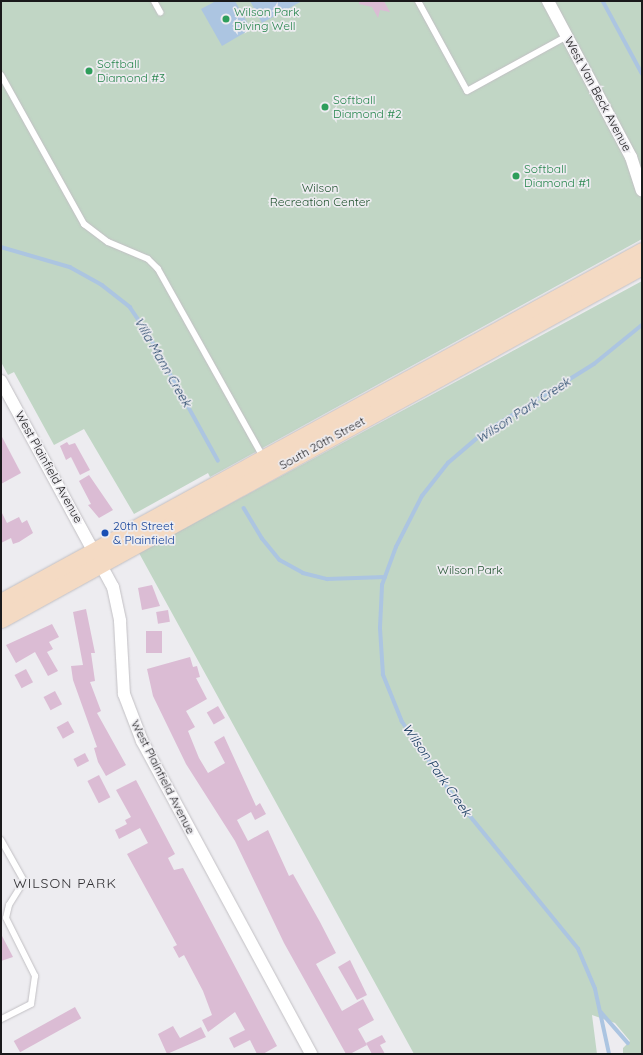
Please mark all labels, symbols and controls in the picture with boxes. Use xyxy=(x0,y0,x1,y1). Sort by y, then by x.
place label: Wilson Park Diving Well xyxy=(234,5,299,33)
marker: Wilson Park Diving Well xyxy=(221,14,231,24)
street label: West Van Beck Avenue xyxy=(562,34,634,154)
place label: Softball Diamond #3 xyxy=(97,57,165,85)
marker: Softball Diamond #3 xyxy=(84,66,94,76)
place label: Softball Diamond #2 xyxy=(333,93,402,121)
marker: Softball Diamond #2 xyxy=(320,102,330,112)
place label: Softball Diamond #1 xyxy=(524,162,590,190)
marker: Softball Diamond #1 xyxy=(511,171,521,181)
park label: Wilson Recreation Center xyxy=(270,181,370,209)
water label: Villa Mann Creek xyxy=(131,314,195,410)
water label: Wilson Park Creek xyxy=(473,374,573,446)
street label: West Plainfield Avenue xyxy=(12,409,86,525)
street label: South 20th Street xyxy=(277,413,367,473)
place label: 20th Street & Plainfield xyxy=(113,519,175,547)
marker: 20th Street & Plainfield xyxy=(100,528,110,538)
park label: Wilson Park xyxy=(437,563,503,577)
street label: West Plainfield Avenue xyxy=(128,718,198,836)
water label: Wilson Park Creek xyxy=(399,721,475,819)
district label: WILSON PARK xyxy=(13,875,117,891)

